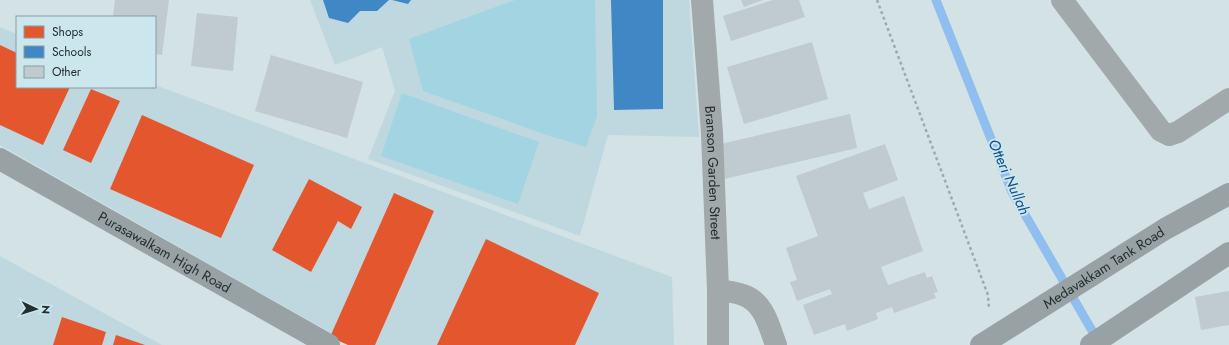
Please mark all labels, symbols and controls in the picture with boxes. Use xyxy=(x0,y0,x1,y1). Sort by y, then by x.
legend xyxy=(16,16,156,88)
text: Shops xyxy=(52,23,83,41)
text: Schools xyxy=(52,43,91,61)
text: Other xyxy=(52,63,82,81)
street label: Branson Garden Street xyxy=(700,105,726,241)
water label: Otteri Nullah xyxy=(983,136,1035,218)
street label: Purasawalkam High Road xyxy=(94,206,235,298)
street label: Medavakkam Tank Road xyxy=(1039,222,1168,313)
north arrow xyxy=(16,289,56,329)
text: N xyxy=(38,305,54,315)

